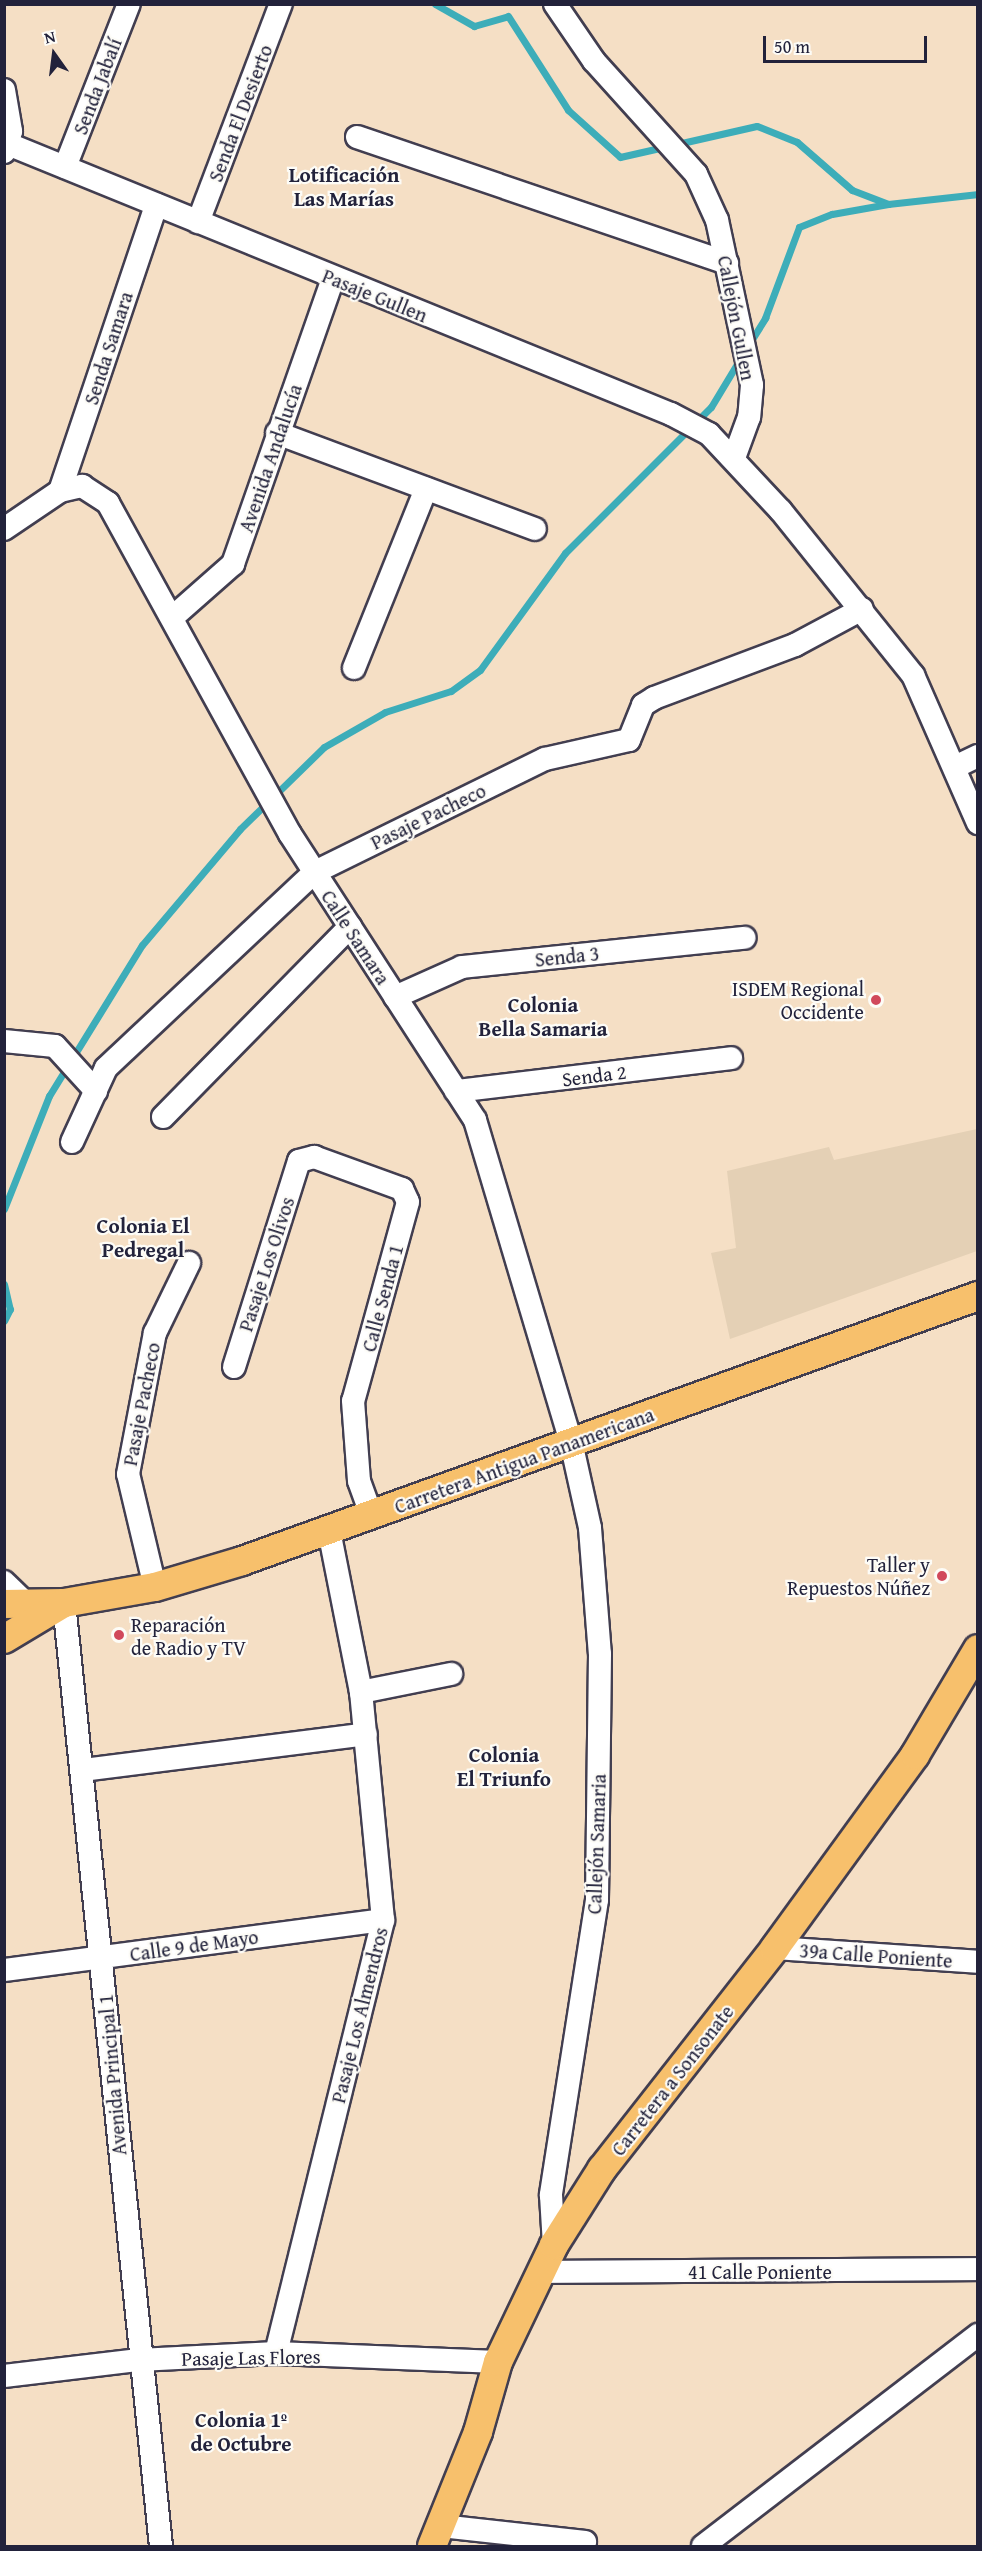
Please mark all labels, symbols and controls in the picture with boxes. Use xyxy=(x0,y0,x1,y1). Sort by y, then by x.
north arrow xyxy=(24,24,84,84)
text: N xyxy=(42,24,58,49)
scale bar xyxy=(766,24,930,62)
text: 50 m xyxy=(774,33,810,60)
street label: Senda Jabalí xyxy=(68,34,126,138)
street label: Senda El Desierto xyxy=(203,41,277,185)
district label: Lotificación Las Marías xyxy=(289,162,399,212)
street label: Callejón Gullen xyxy=(713,254,761,382)
street label: Pasaje Gullen xyxy=(319,263,431,327)
street label: Senda Samara xyxy=(78,288,138,408)
street label: Avenida Andalucía xyxy=(233,381,307,535)
street label: Pasaje Pacheco xyxy=(366,778,490,854)
street label: Calle Samara xyxy=(317,885,395,989)
street label: Senda 3 xyxy=(534,941,600,971)
place label: ISDEM Regional Occidente xyxy=(732,976,864,1023)
district label: Colonia Bella Samaria xyxy=(478,992,608,1042)
marker: ISDEM Regional Occidente xyxy=(869,993,883,1007)
street label: Senda 2 xyxy=(561,1059,627,1091)
street label: Pasaje Los Olivos xyxy=(233,1194,299,1334)
district label: Colonia El Pedregal xyxy=(97,1213,189,1263)
street label: Calle Senda 1 xyxy=(356,1242,408,1354)
street label: Pasaje Pacheco xyxy=(117,1340,165,1468)
street label: Carretera Antigua Panamericana xyxy=(391,1402,657,1518)
place label: Taller y Repuestos Núñez xyxy=(787,1552,930,1599)
marker: Taller y Repuestos Núñez xyxy=(935,1569,949,1583)
place label: Reparación de Radio y TV xyxy=(131,1612,246,1659)
marker: Reparación de Radio y TV xyxy=(112,1628,126,1642)
district label: Colonia El Triunfo xyxy=(457,1742,551,1792)
street label: Callejón Samaria xyxy=(582,1773,610,1915)
street label: Calle 9 de Mayo xyxy=(128,1924,260,1966)
street label: Pasaje Los Almendros xyxy=(326,1925,392,2105)
street label: 39a Calle Poniente xyxy=(799,1938,953,1972)
street label: Avenida Principal 1 xyxy=(93,1993,131,2157)
street label: Carretera a Sonsonate xyxy=(606,2000,738,2160)
street label: 41 Calle Poniente xyxy=(688,2259,832,2283)
street label: Pasaje Las Flores xyxy=(181,2344,321,2370)
district label: Colonia 1º de Octubre xyxy=(190,2407,292,2457)

